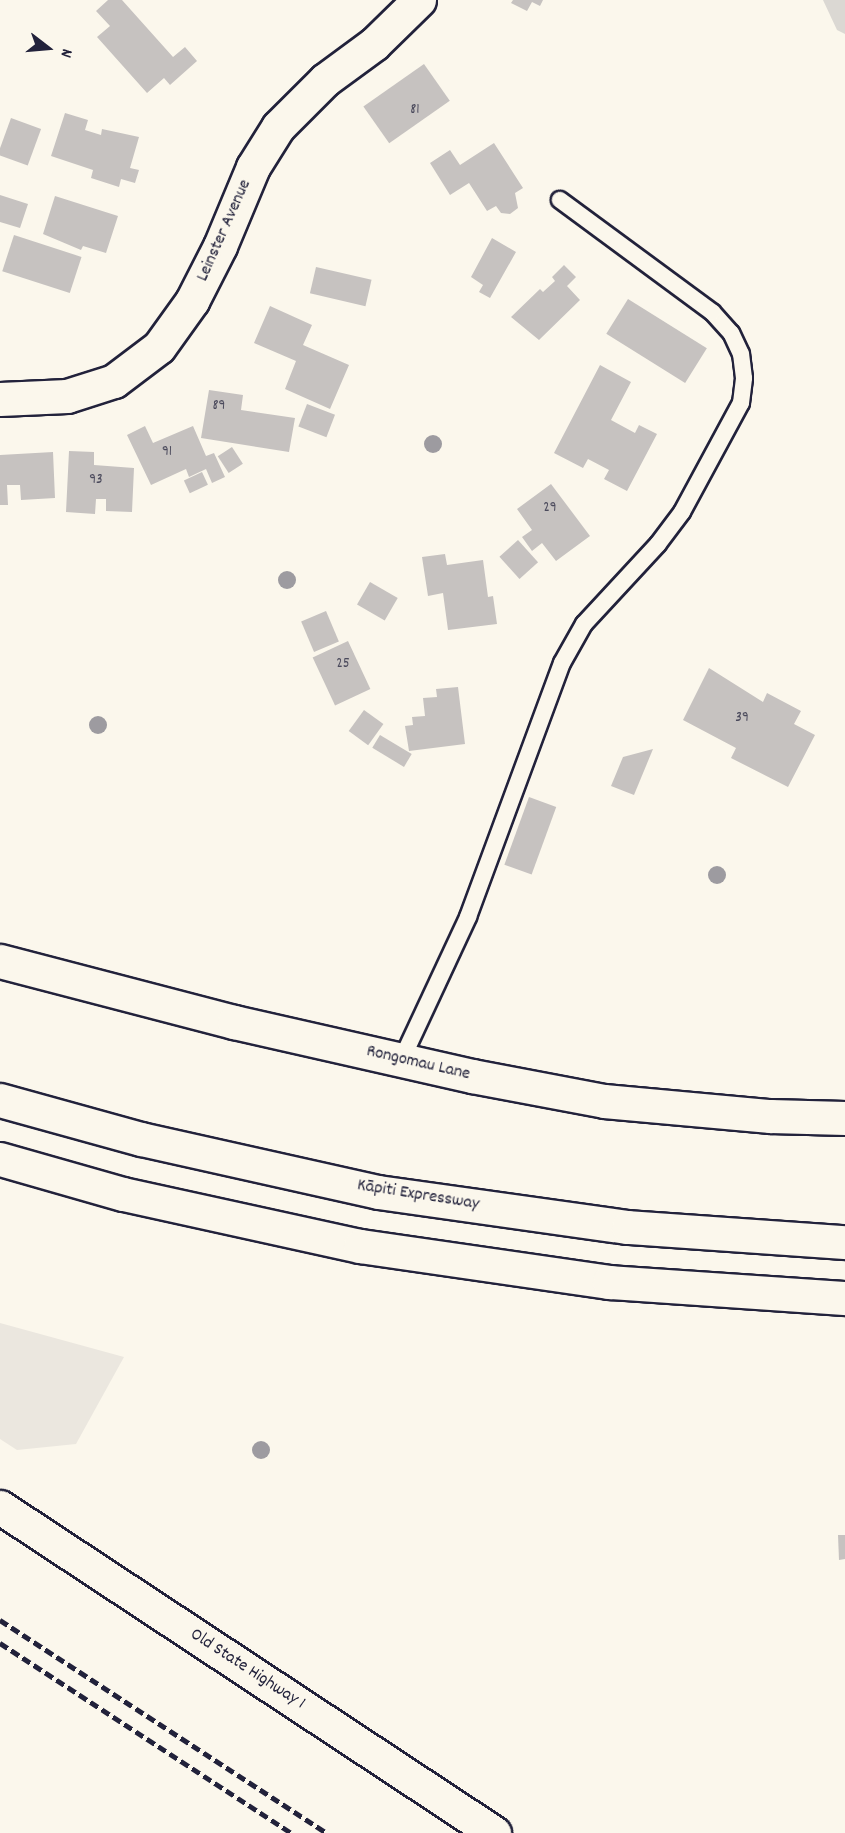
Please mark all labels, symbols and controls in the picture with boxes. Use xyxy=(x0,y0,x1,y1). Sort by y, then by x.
north arrow xyxy=(18,18,78,78)
text: N xyxy=(54,46,78,60)
house number: 81 xyxy=(410,102,420,120)
street label: Leinster Avenue xyxy=(193,177,257,285)
house number: 89 xyxy=(213,398,225,416)
house number: 91 xyxy=(162,444,172,462)
house number: 93 xyxy=(89,472,103,490)
house number: 29 xyxy=(543,500,557,518)
house number: 25 xyxy=(336,656,350,674)
house number: 39 xyxy=(735,710,749,728)
street label: Rongomau Lane xyxy=(364,1042,472,1086)
street label: Kāpiti Expressway xyxy=(355,1176,481,1216)
street label: Old State Highway 1 xyxy=(185,1625,309,1715)

